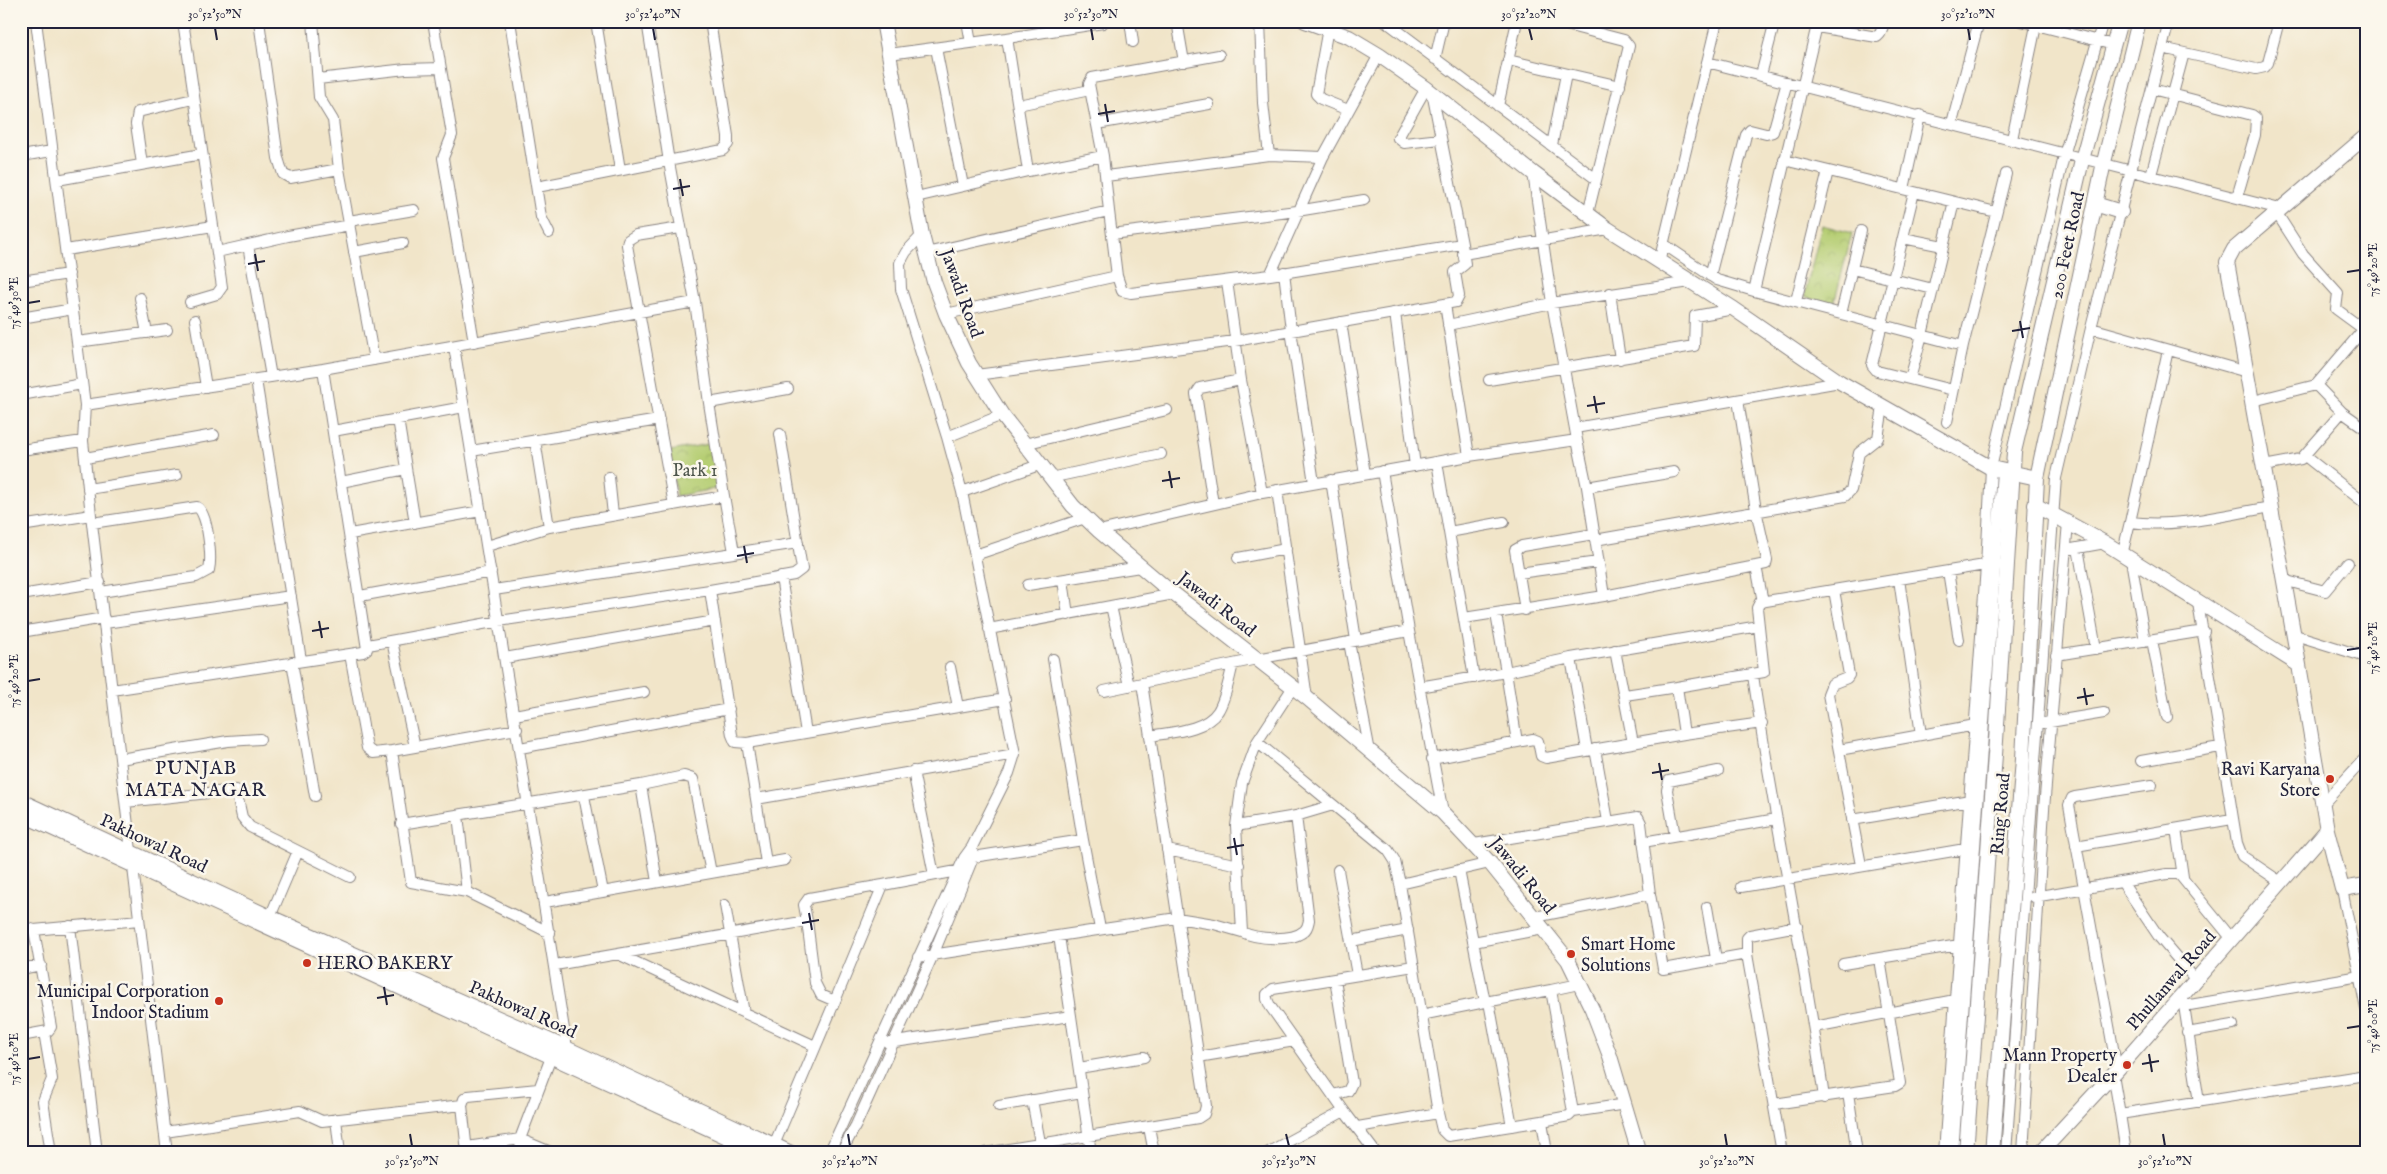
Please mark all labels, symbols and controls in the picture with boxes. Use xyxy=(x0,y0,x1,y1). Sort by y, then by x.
text: 30°52'50"N xyxy=(188,7,243,22)
text: 30°52'40"N xyxy=(625,7,681,22)
text: 30°52'30"N xyxy=(1064,7,1119,22)
text: 30°52'20"N xyxy=(1501,7,1557,22)
text: 30°52'10"N xyxy=(1941,7,1996,22)
street label: 200 Feet Road xyxy=(2046,189,2091,301)
text: 75°49'20"E xyxy=(2366,243,2381,297)
street label: Jawadi Road xyxy=(933,244,987,342)
text: 75°49'30"E xyxy=(7,277,22,329)
park label: Park 1 xyxy=(673,460,717,483)
street label: Jawadi Road xyxy=(1171,566,1260,643)
text: 75°49'10"E xyxy=(2366,622,2381,674)
text: 75°49'20"E xyxy=(7,654,22,708)
district label: PUNJAB MATA NAGAR xyxy=(125,757,267,803)
place label: Ravi Karyana Store xyxy=(2221,759,2320,803)
street label: Ring Road xyxy=(1986,772,2017,856)
marker: Ravi Karyana Store xyxy=(2324,773,2336,785)
street label: Pakhowal Road xyxy=(96,809,211,879)
street label: Jawadi Road xyxy=(1482,831,1560,920)
street label: Phullanwal Road xyxy=(2122,926,2222,1036)
place label: Smart Home Solutions xyxy=(1581,934,1676,978)
marker: Smart Home Solutions xyxy=(1565,948,1577,960)
place label: HERO BAKERY xyxy=(317,953,453,976)
marker: HERO BAKERY xyxy=(301,957,313,969)
street label: Pakhowal Road xyxy=(465,976,580,1045)
place label: Municipal Corporation Indoor Stadium xyxy=(37,981,209,1025)
marker: Municipal Corporation Indoor Stadium xyxy=(213,995,225,1007)
text: 75°49'00"E xyxy=(2366,999,2381,1053)
text: 75°49'10"E xyxy=(7,1033,22,1085)
place label: Mann Property Dealer xyxy=(2003,1045,2117,1089)
marker: Mann Property Dealer xyxy=(2121,1059,2133,1071)
text: 30°52'50"N xyxy=(385,1154,440,1169)
text: 30°52'40"N xyxy=(822,1154,878,1169)
text: 30°52'30"N xyxy=(1262,1154,1317,1169)
text: 30°52'20"N xyxy=(1699,1154,1755,1169)
text: 30°52'10"N xyxy=(2138,1154,2193,1169)

